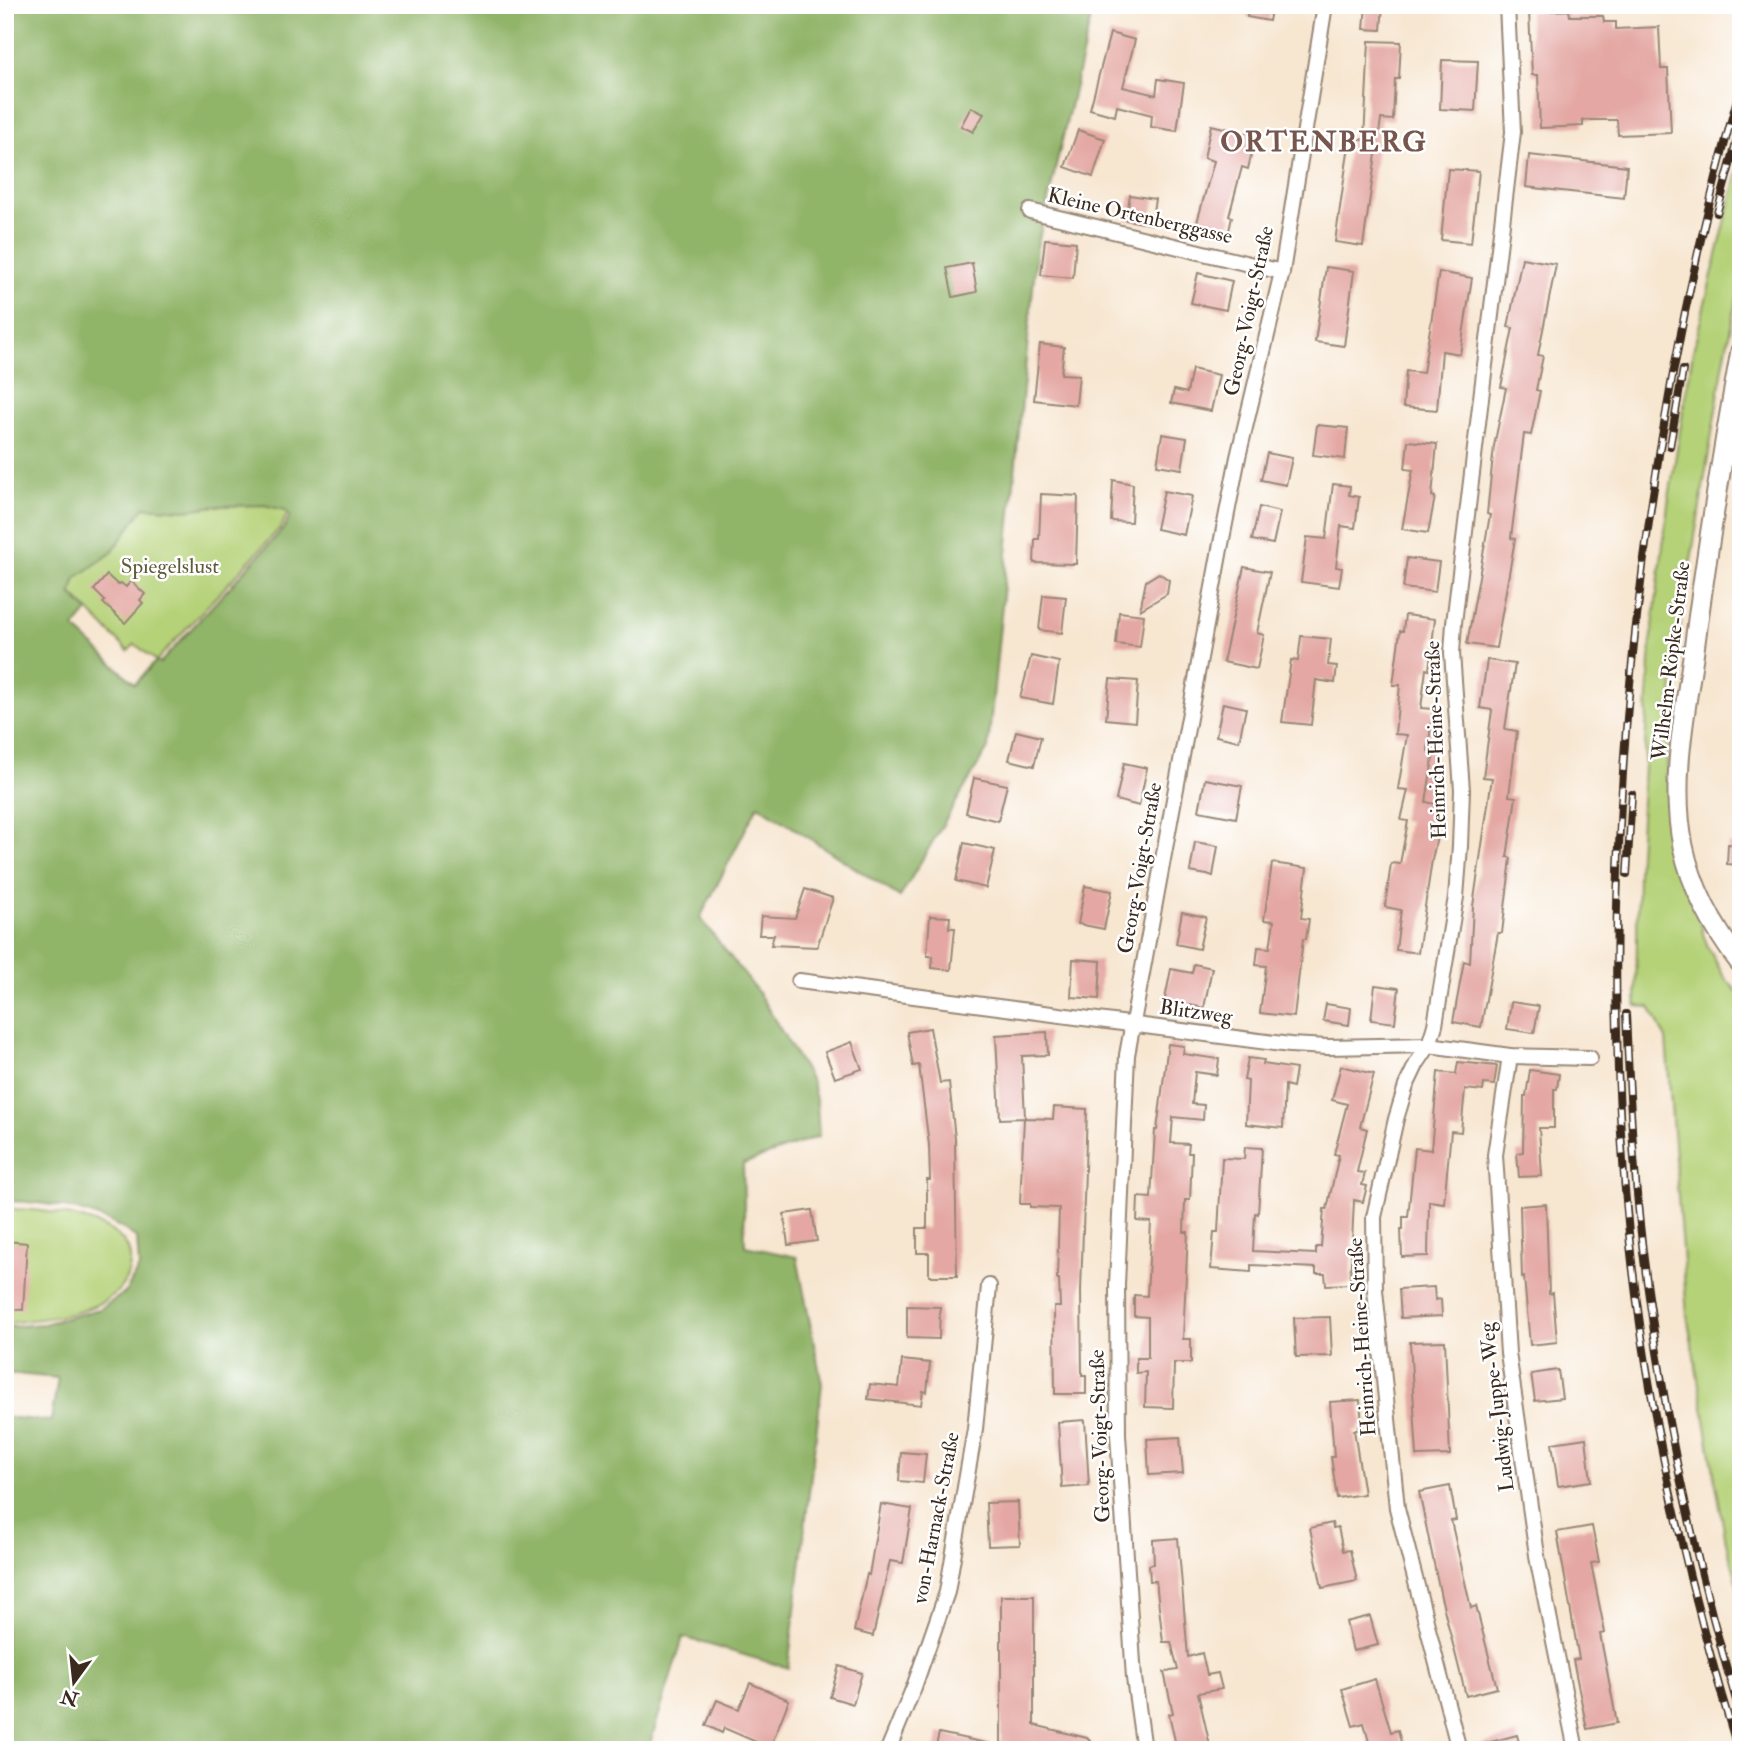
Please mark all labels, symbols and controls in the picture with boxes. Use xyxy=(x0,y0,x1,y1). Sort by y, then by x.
district label: ORTENBERG xyxy=(1220,125,1428,160)
street label: Kleine Ortenberggasse xyxy=(1045,182,1235,250)
street label: Georg-Voigt-Straße xyxy=(1218,223,1280,399)
park label: Spiegelslust xyxy=(121,553,219,580)
street label: Wilhelm-Röpke-Straße xyxy=(1645,560,1697,763)
street label: Heinrich-Heine-Straße xyxy=(1419,640,1453,840)
street label: Georg-Voigt-Straße xyxy=(1112,780,1168,956)
street label: Blitzweg xyxy=(1158,994,1235,1031)
street label: Heinrich-Heine-Straße xyxy=(1342,1237,1382,1437)
street label: Ludwig-Juppe-Weg xyxy=(1473,1320,1521,1493)
street label: Georg-Voigt-Straße xyxy=(1083,1349,1117,1523)
street label: von-Harnack-Straße xyxy=(906,1430,966,1607)
north arrow xyxy=(38,1646,108,1716)
text: N xyxy=(58,1683,82,1712)

